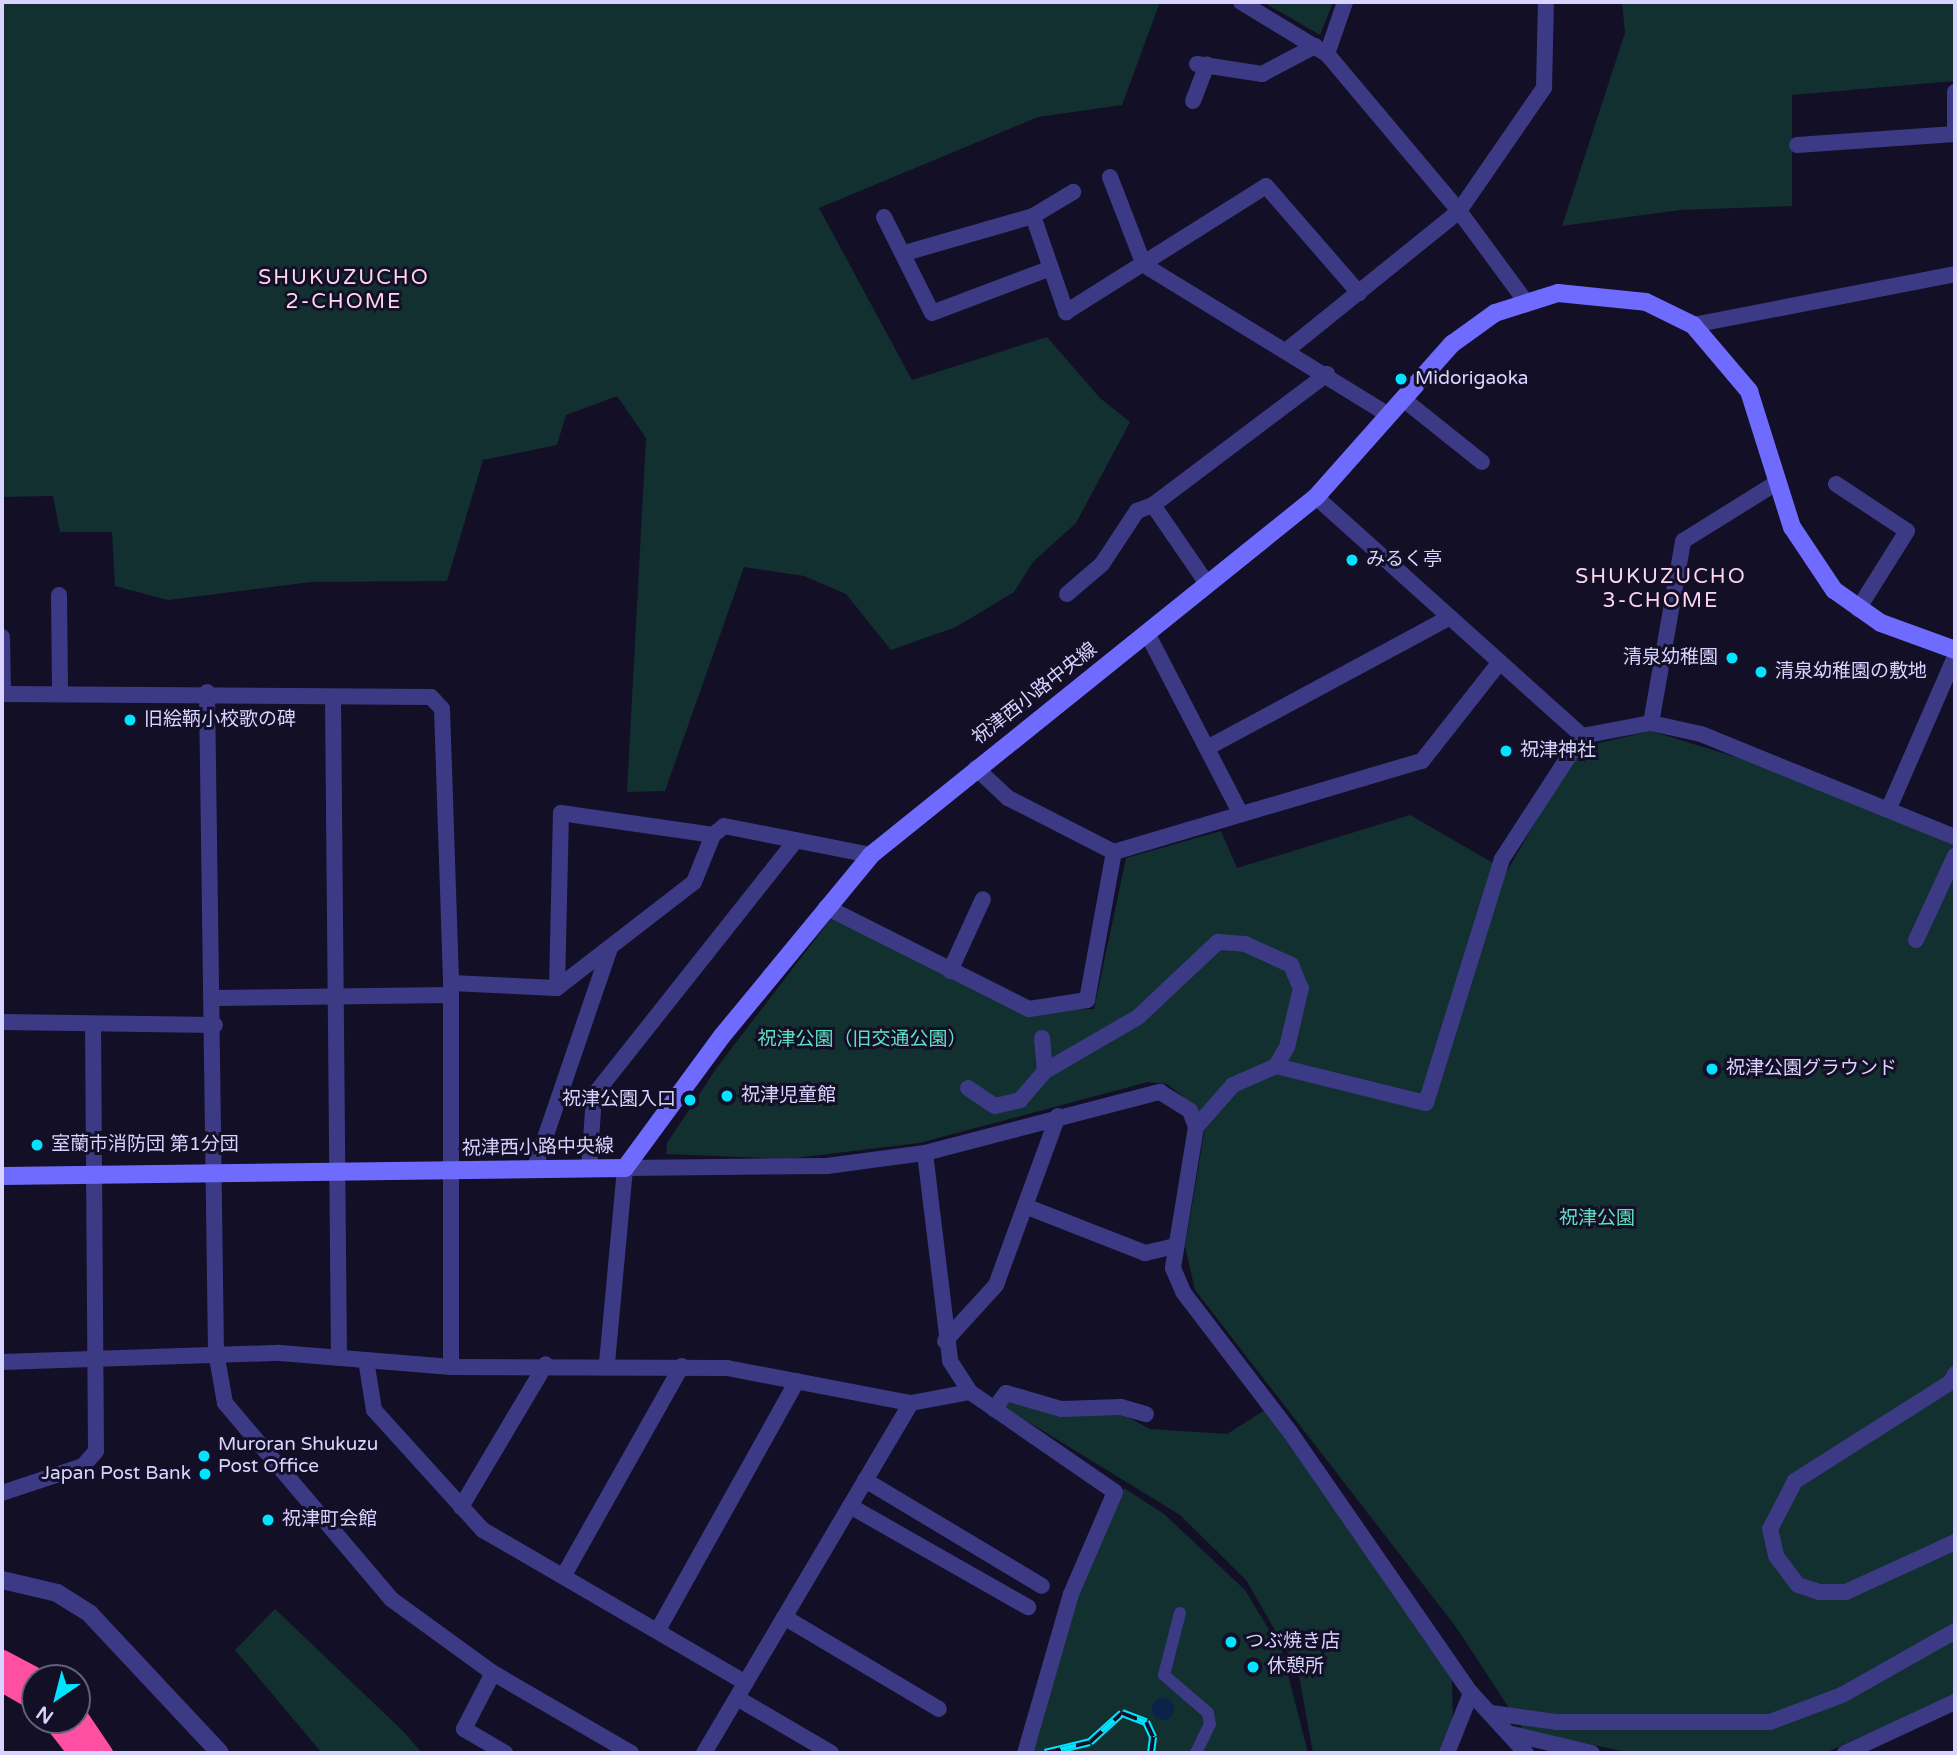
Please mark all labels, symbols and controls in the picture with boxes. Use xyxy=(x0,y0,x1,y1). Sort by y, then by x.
district label: SHUKUZUCHO 2-CHOME xyxy=(259,265,429,315)
place label: Midorigaoka xyxy=(1415,368,1529,390)
marker: Midorigaoka xyxy=(1393,371,1409,387)
place label: みるく亭 xyxy=(1366,549,1442,571)
marker: みるく亭 xyxy=(1344,552,1360,568)
district label: SHUKUZUCHO 3-CHOME xyxy=(1576,564,1746,614)
street label: 祝津西小路中央線 xyxy=(968,638,1102,750)
place label: 清泉幼稚園 xyxy=(1623,647,1718,669)
marker: 清泉幼稚園 xyxy=(1724,650,1740,666)
place label: 清泉幼稚園の敷地 xyxy=(1775,661,1927,683)
marker: 清泉幼稚園の敷地 xyxy=(1753,664,1769,680)
place label: 旧絵鞆小校歌の碑 xyxy=(144,709,296,731)
marker: 旧絵鞆小校歌の碑 xyxy=(122,712,138,728)
place label: 祝津神社 xyxy=(1520,740,1596,762)
marker: 祝津神社 xyxy=(1498,743,1514,759)
park label: 祝津公園（旧交通公園） xyxy=(758,1029,966,1051)
place label: 祝津公園グラウンド xyxy=(1726,1058,1897,1080)
marker: 祝津公園グラウンド xyxy=(1704,1061,1720,1077)
place label: 祝津児童館 xyxy=(741,1085,836,1107)
marker: 祝津児童館 xyxy=(719,1088,735,1104)
place label: 祝津公園入口 xyxy=(562,1089,676,1111)
marker: 祝津公園入口 xyxy=(682,1092,698,1108)
place label: 室蘭市消防団 第1分団 xyxy=(51,1134,239,1156)
street label: 祝津西小路中央線 xyxy=(462,1135,614,1161)
marker: 室蘭市消防団 第1分団 xyxy=(29,1137,45,1153)
park label: 祝津公園 xyxy=(1559,1208,1635,1230)
place label: Muroran Shukuzu Post Office xyxy=(218,1434,378,1478)
marker: Muroran Shukuzu Post Office xyxy=(196,1448,212,1464)
place label: Japan Post Bank xyxy=(41,1463,191,1485)
marker: Japan Post Bank xyxy=(197,1466,213,1482)
place label: 祝津町会館 xyxy=(282,1509,377,1531)
marker: 祝津町会館 xyxy=(260,1512,276,1528)
place label: つぶ焼き店 xyxy=(1245,1631,1340,1653)
marker: つぶ焼き店 xyxy=(1223,1634,1239,1650)
place label: 休憩所 xyxy=(1267,1656,1324,1678)
marker: 休憩所 xyxy=(1245,1659,1261,1675)
north arrow xyxy=(21,1664,91,1734)
text: N xyxy=(33,1701,58,1728)

